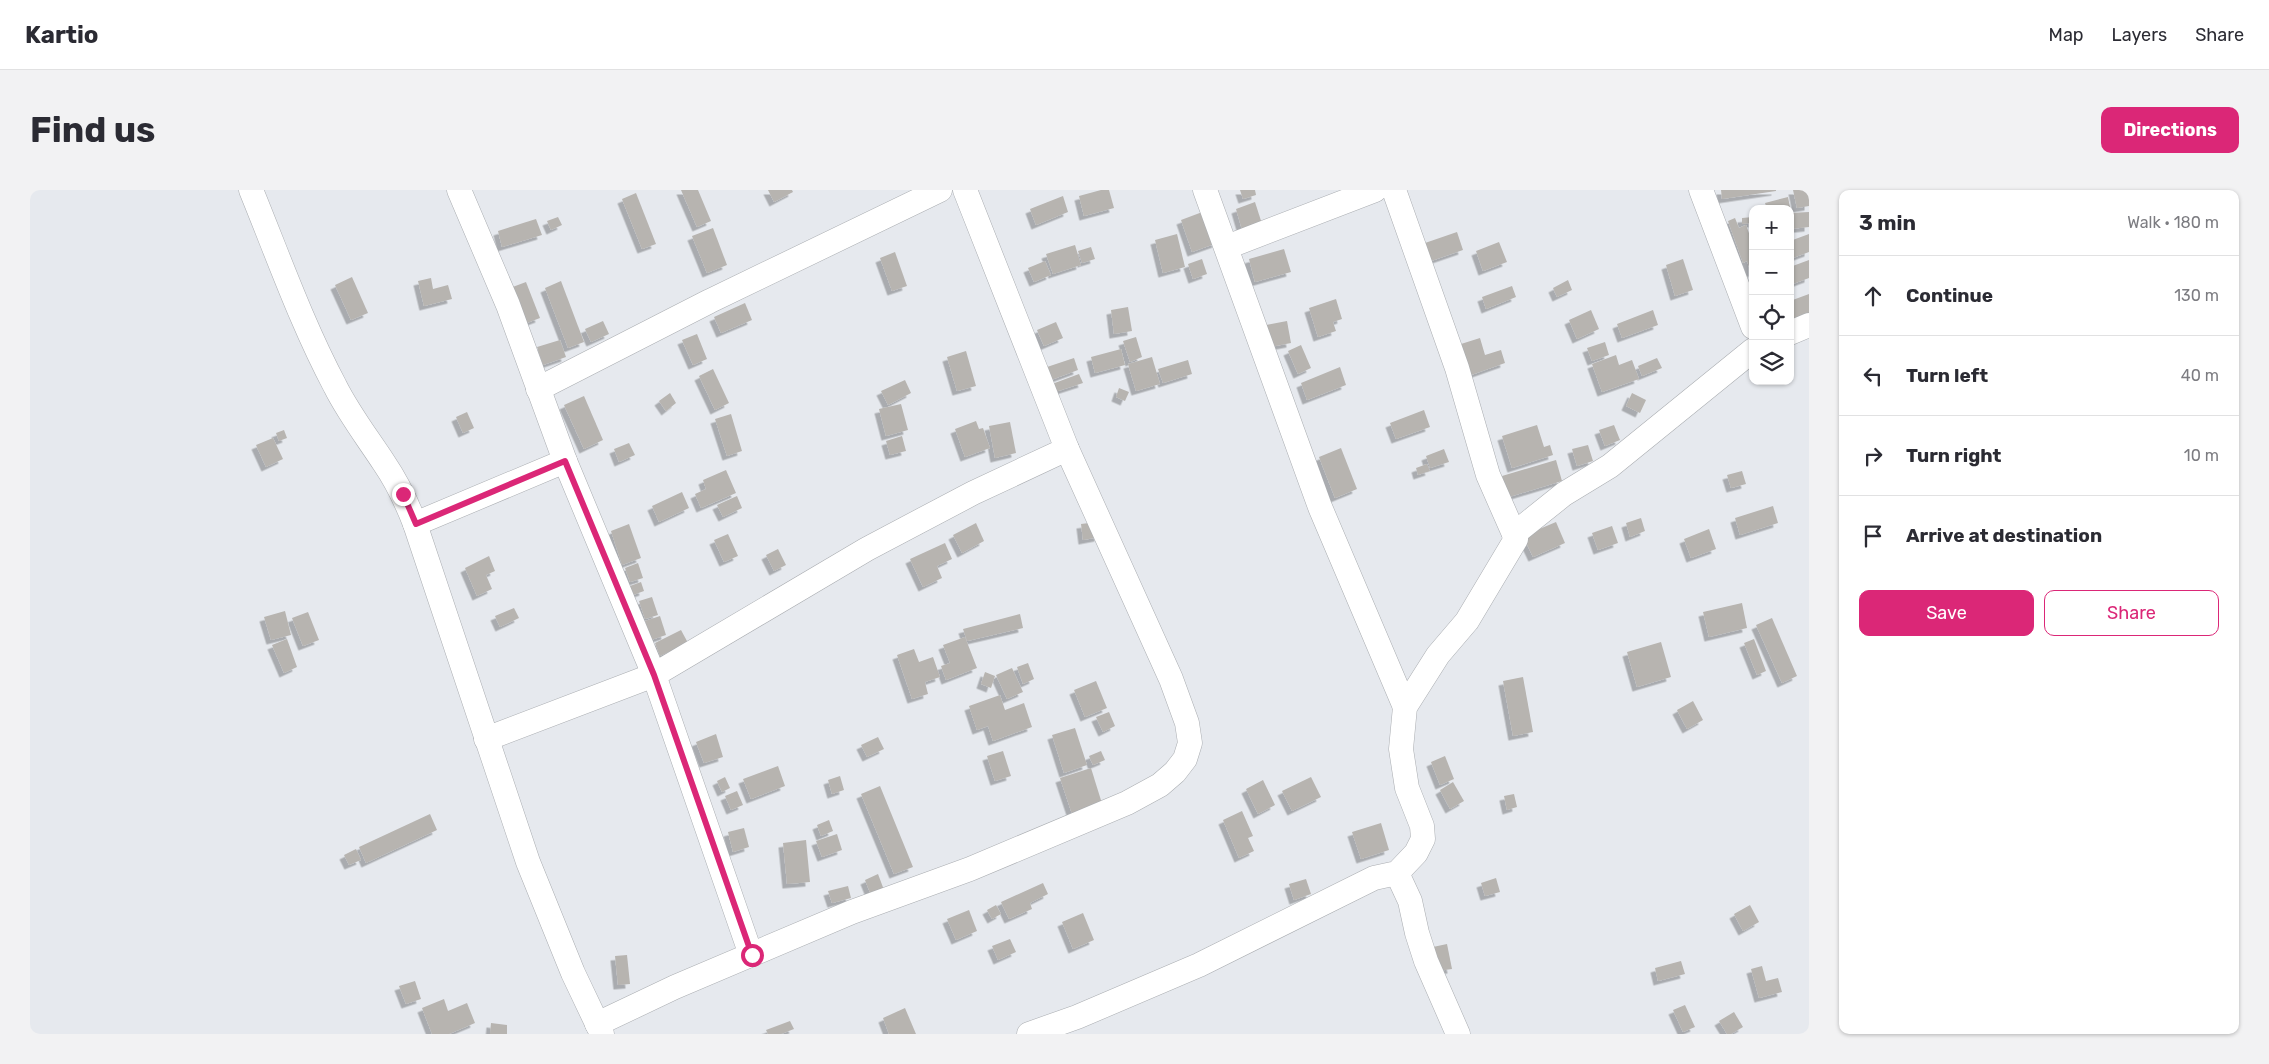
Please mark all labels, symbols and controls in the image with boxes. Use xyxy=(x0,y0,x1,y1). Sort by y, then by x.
text: Kartio xyxy=(25,21,99,49)
text: Map xyxy=(2049,24,2084,46)
text: Layers xyxy=(2112,24,2167,46)
text: Share xyxy=(2195,24,2244,46)
button: Directions xyxy=(2101,107,2239,153)
text: Find us xyxy=(30,109,155,151)
map controls xyxy=(1749,205,1794,385)
button: + xyxy=(1749,205,1794,250)
text: 3 min xyxy=(1859,210,1916,235)
text: Walk · 180 m xyxy=(2127,213,2219,232)
button: − xyxy=(1749,250,1794,295)
icon: ahead xyxy=(1859,282,1887,310)
text: Continue xyxy=(1906,284,1993,307)
text: 130 m xyxy=(2174,286,2219,305)
button: locate xyxy=(1749,295,1794,340)
button: layers xyxy=(1749,340,1794,385)
icon: left xyxy=(1859,362,1887,390)
text: Turn left xyxy=(1906,364,1988,387)
text: 40 m xyxy=(2181,366,2219,385)
icon: right xyxy=(1859,442,1887,470)
text: Turn right xyxy=(1906,444,2001,467)
text: 10 m xyxy=(2184,446,2219,465)
route end xyxy=(392,483,415,506)
icon: arrive xyxy=(1859,522,1887,550)
text: Arrive at destination xyxy=(1906,524,2102,547)
button: Save xyxy=(1859,590,2034,636)
button: Share xyxy=(2044,590,2219,636)
route start xyxy=(741,944,764,967)

